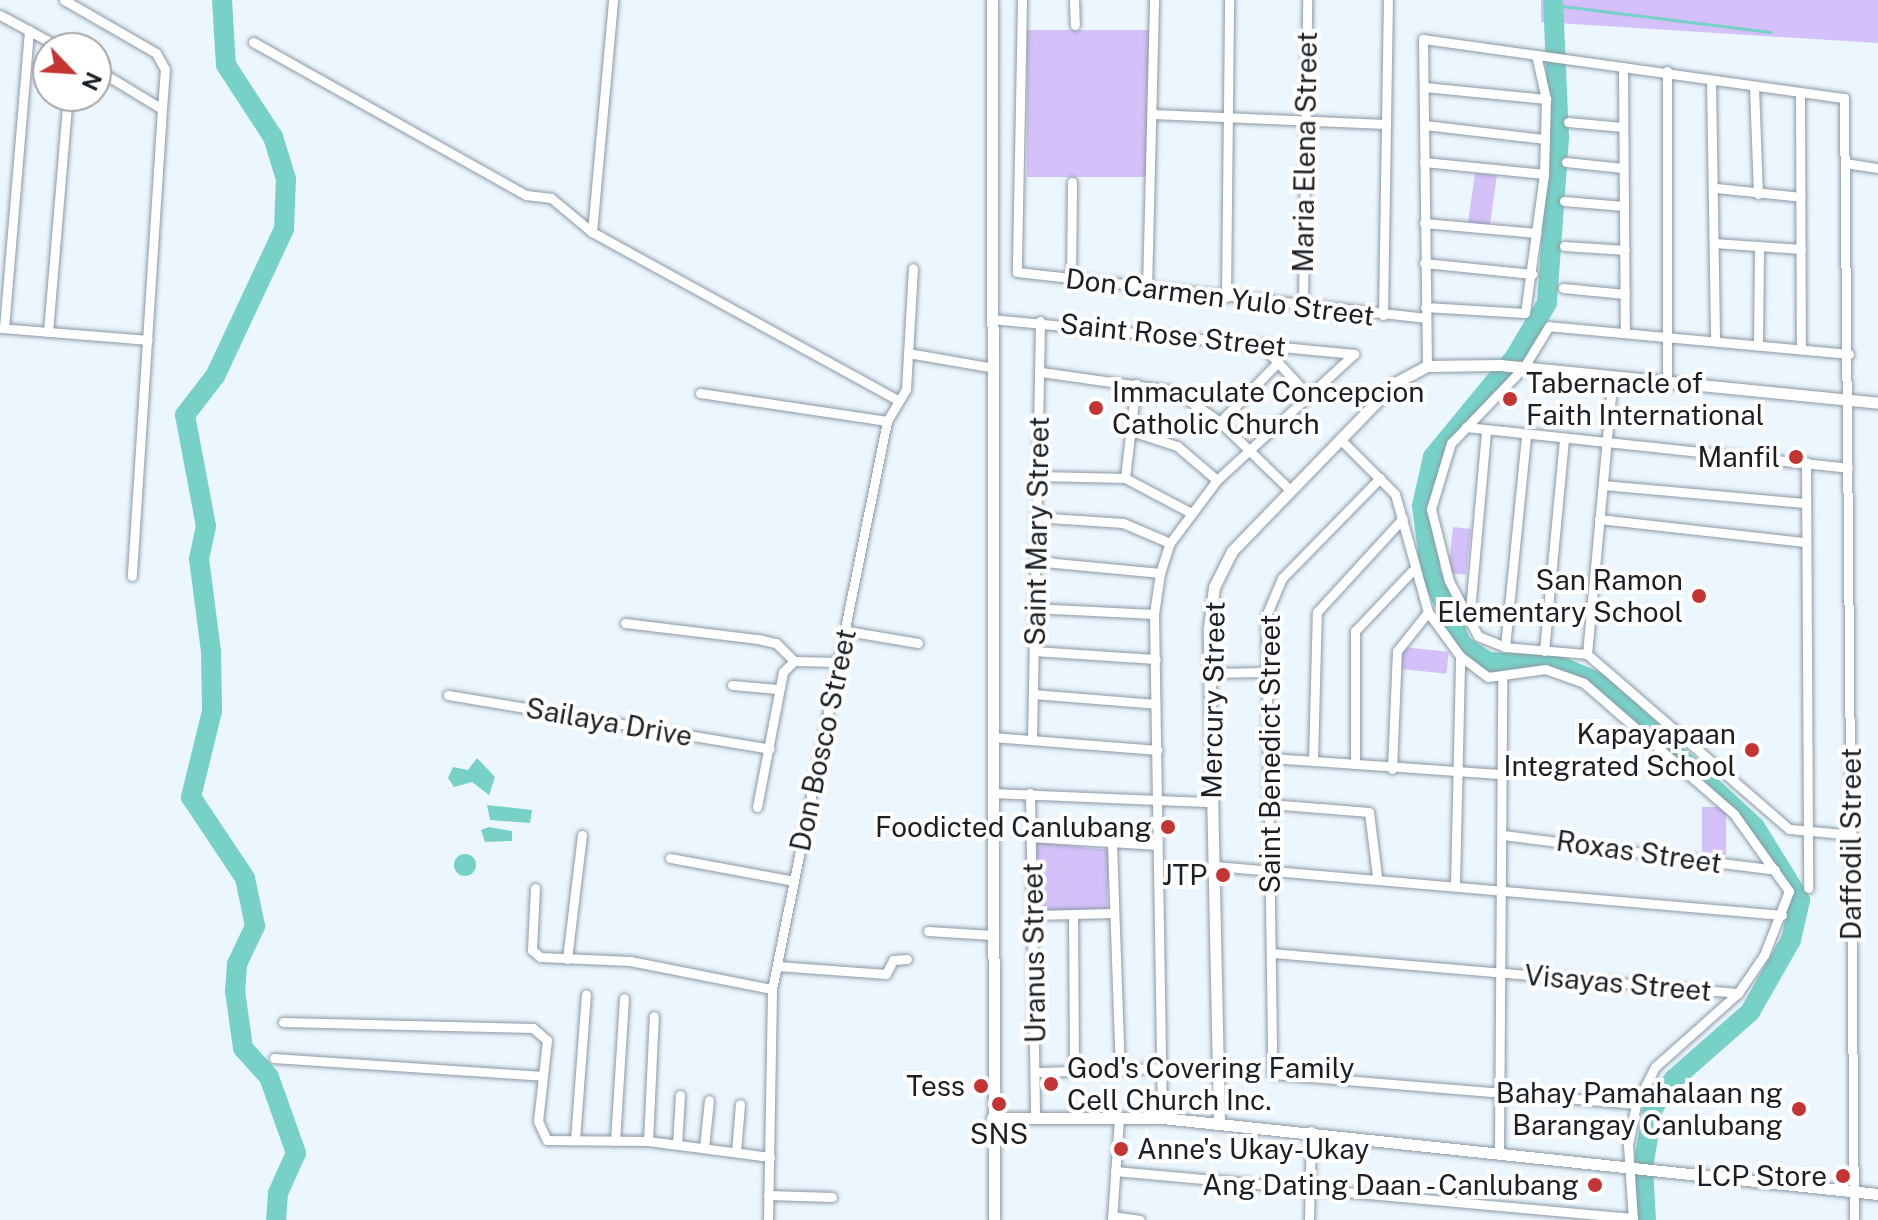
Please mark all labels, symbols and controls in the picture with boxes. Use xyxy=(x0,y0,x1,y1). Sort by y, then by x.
street label: Maria Elena Street xyxy=(1286,31,1324,273)
north arrow xyxy=(32,32,112,112)
text: N xyxy=(77,68,107,95)
street label: Don Carmen Yulo Street xyxy=(1064,261,1376,333)
street label: Saint Rose Street xyxy=(1058,306,1288,364)
place label: Tabernacle of Faith International xyxy=(1526,366,1764,432)
place label: Immaculate Concepcion Catholic Church xyxy=(1112,375,1425,441)
marker: Tabernacle of Faith International xyxy=(1501,390,1519,408)
marker: Immaculate Concepcion Catholic Church xyxy=(1087,399,1105,417)
street label: Saint Mary Street xyxy=(1018,416,1056,646)
place label: Manfil xyxy=(1698,440,1780,474)
marker: Manfil xyxy=(1787,448,1805,466)
place label: San Ramon Elementary School xyxy=(1437,563,1683,629)
marker: San Ramon Elementary School xyxy=(1690,587,1708,605)
street label: Mercury Street xyxy=(1194,601,1232,799)
street label: Saint Benedict Street xyxy=(1253,614,1287,894)
street label: Don Bosco Street xyxy=(783,626,863,854)
street label: Sailaya Drive xyxy=(523,691,695,753)
place label: Kapayapaan Integrated School xyxy=(1504,717,1736,783)
marker: Kapayapaan Integrated School xyxy=(1743,741,1761,759)
street label: Daffodil Street xyxy=(1834,748,1868,940)
place label: Foodicted Canlubang xyxy=(875,810,1152,844)
marker: Foodicted Canlubang xyxy=(1159,818,1177,836)
street label: Roxas Street xyxy=(1554,824,1724,880)
place label: JTP xyxy=(1162,858,1207,892)
street label: Uranus Street xyxy=(1016,862,1052,1044)
marker: JTP xyxy=(1214,866,1232,884)
street label: Visayas Street xyxy=(1523,958,1713,1008)
place label: God's Covering Family Cell Church Inc. xyxy=(1067,1051,1355,1117)
place label: Tess xyxy=(906,1069,965,1103)
marker: God's Covering Family Cell Church Inc. xyxy=(1042,1075,1060,1093)
place label: Bahay Pamahalaan ng Barangay Canlubang xyxy=(1496,1076,1783,1142)
marker: Tess xyxy=(972,1077,990,1095)
marker: SNS xyxy=(990,1095,1008,1113)
marker: Bahay Pamahalaan ng Barangay Canlubang xyxy=(1790,1100,1808,1118)
place label: SNS xyxy=(970,1117,1028,1151)
place label: Anne's Ukay-Ukay xyxy=(1137,1132,1369,1166)
marker: Anne's Ukay-Ukay xyxy=(1112,1140,1130,1158)
place label: LCP Store xyxy=(1696,1159,1827,1193)
marker: LCP Store xyxy=(1834,1167,1852,1185)
place label: Ang Dating Daan - Canlubang xyxy=(1195,1168,1579,1202)
marker: Ang Dating Daan - Canlubang xyxy=(1586,1176,1604,1194)

